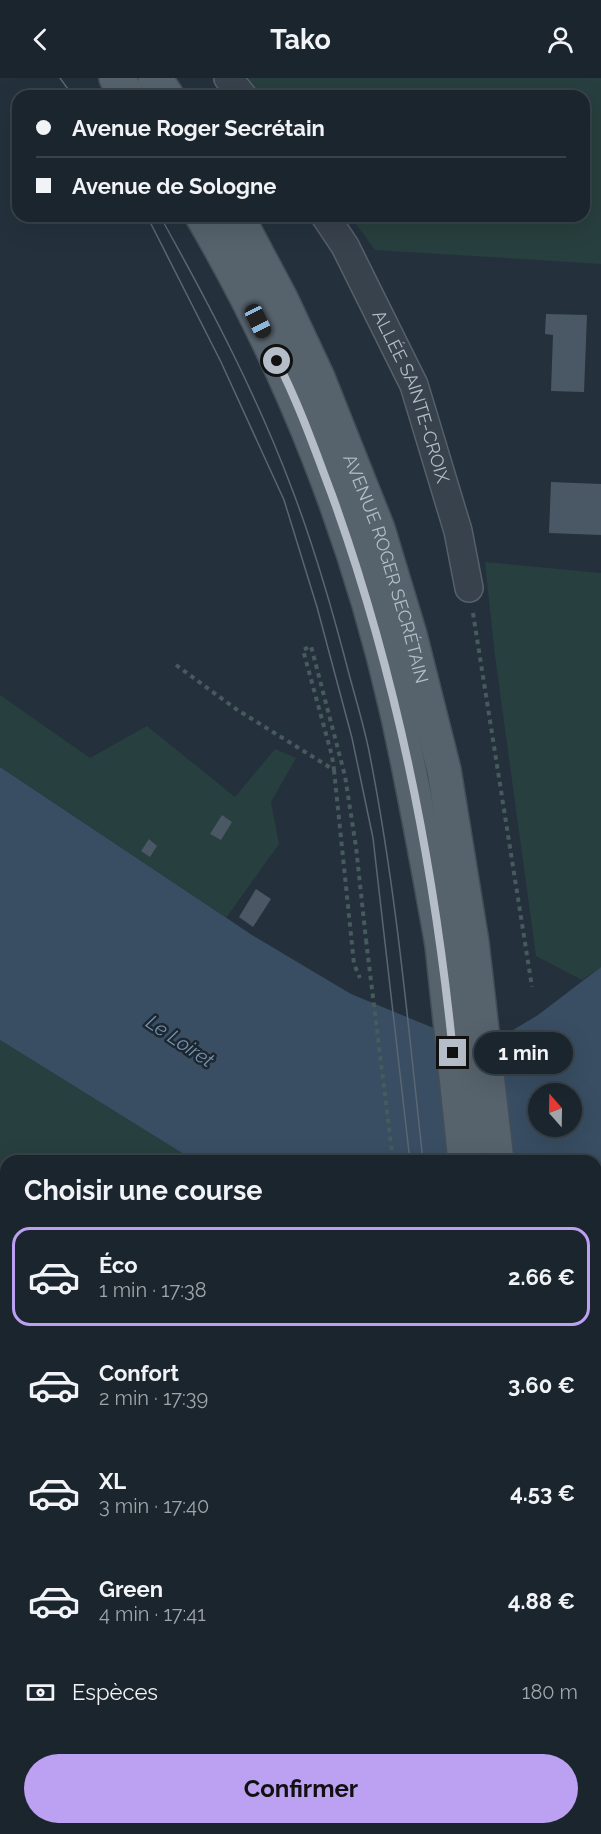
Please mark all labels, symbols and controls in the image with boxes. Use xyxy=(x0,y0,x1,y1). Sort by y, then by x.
icon: back xyxy=(24,23,57,56)
icon: person xyxy=(544,23,577,56)
text: Tako xyxy=(270,24,331,55)
text: Avenue Roger Secrétain xyxy=(72,115,325,141)
text: Avenue de Sologne xyxy=(72,173,276,199)
car xyxy=(242,301,274,341)
street label: ALLÉE SAINTE-CROIX xyxy=(368,306,454,486)
route start xyxy=(263,347,290,374)
street label: AVENUE ROGER SECRÉTAIN xyxy=(339,451,433,686)
water label: Le Loiret xyxy=(142,1010,219,1073)
callout: 1 min xyxy=(474,1032,573,1074)
route end xyxy=(439,1039,466,1066)
text: 1 min xyxy=(498,1041,549,1065)
north arrow xyxy=(528,1083,582,1137)
map controls xyxy=(528,1083,582,1137)
text: Choisir une course xyxy=(24,1175,262,1206)
icon: car xyxy=(27,1250,81,1304)
text: Éco xyxy=(99,1252,138,1278)
text: 2.66 € xyxy=(508,1264,575,1290)
text: 1 min · 17:38 xyxy=(99,1278,207,1302)
icon: car xyxy=(27,1358,81,1412)
text: Confort xyxy=(99,1360,179,1386)
text: 3.60 € xyxy=(508,1372,575,1398)
text: 2 min · 17:39 xyxy=(99,1386,208,1410)
icon: car xyxy=(27,1466,81,1520)
text: XL xyxy=(99,1468,126,1494)
text: 4.53 € xyxy=(510,1480,575,1506)
text: 3 min · 17:40 xyxy=(99,1494,209,1518)
icon: car xyxy=(27,1574,81,1628)
text: Green xyxy=(99,1576,163,1602)
text: 4.88 € xyxy=(508,1588,575,1614)
text: 4 min · 17:41 xyxy=(99,1602,206,1626)
icon: cash xyxy=(24,1676,57,1709)
text: Espèces xyxy=(72,1679,158,1705)
text: 180 m xyxy=(522,1680,578,1704)
button: Confirmer xyxy=(24,1754,578,1823)

